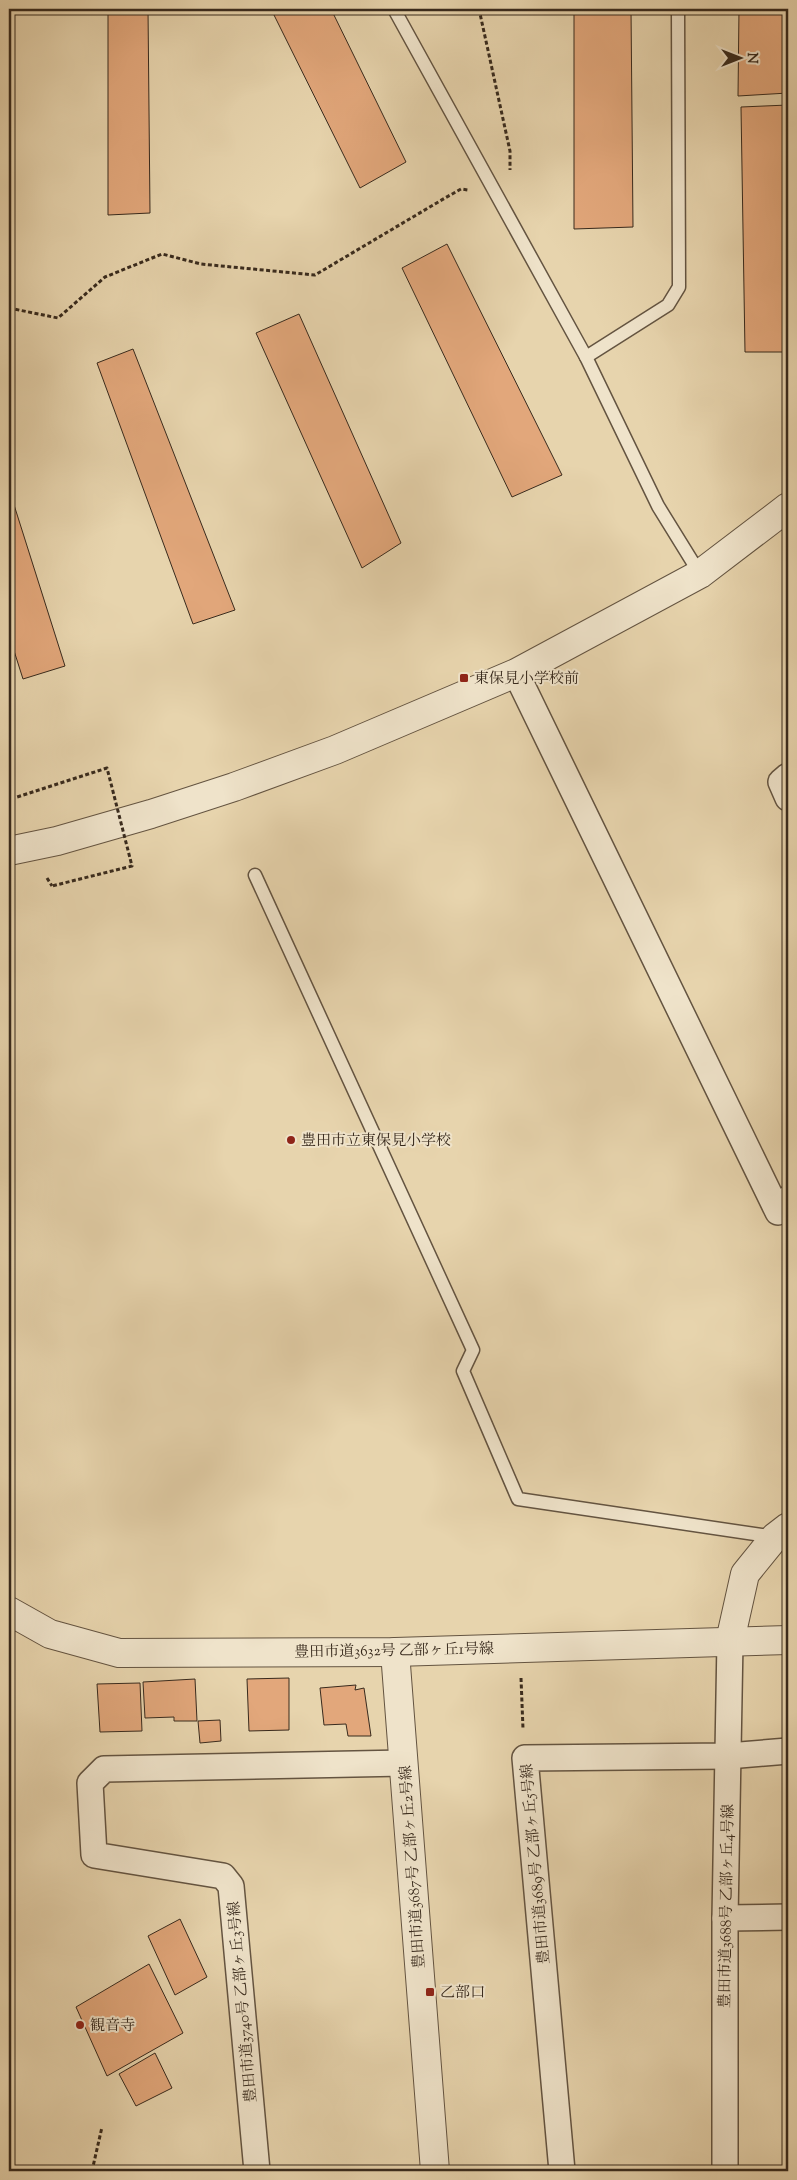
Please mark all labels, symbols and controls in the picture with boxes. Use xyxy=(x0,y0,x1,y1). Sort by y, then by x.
north arrow xyxy=(714,32,764,82)
text: N xyxy=(741,52,761,64)
place label: 東保見小学校前 xyxy=(474,669,579,690)
marker: 東保見小学校前 xyxy=(458,672,470,684)
place label: 豊田市立東保見小学校 xyxy=(301,1131,451,1152)
marker: 豊田市立東保見小学校 xyxy=(285,1134,297,1146)
street label: 豊田市道3632号 乙部ヶ丘1号線 xyxy=(294,1639,494,1664)
street label: 豊田市道3689号 乙部ヶ丘5号線 xyxy=(517,1763,556,1965)
street label: 豊田市道3687号 乙部ヶ丘2号線 xyxy=(396,1765,431,1969)
street label: 豊田市道3688号 乙部ヶ丘4号線 xyxy=(715,1804,740,2008)
street label: 豊田市道3740号 乙部ヶ丘3号線 xyxy=(224,1900,263,2103)
place label: 乙部口 xyxy=(440,1983,485,2004)
marker: 乙部口 xyxy=(424,1986,436,1998)
place label: 観音寺 xyxy=(90,2016,135,2037)
marker: 観音寺 xyxy=(74,2019,86,2031)

